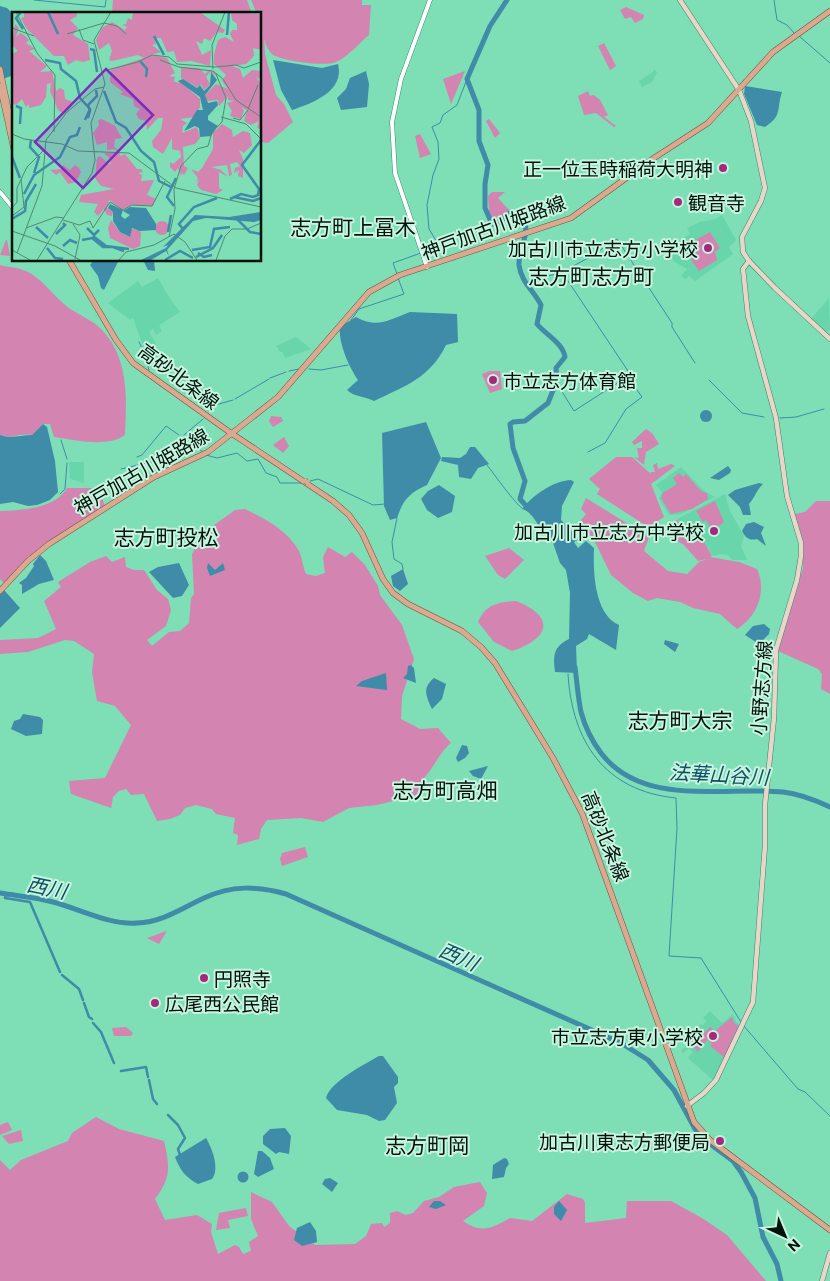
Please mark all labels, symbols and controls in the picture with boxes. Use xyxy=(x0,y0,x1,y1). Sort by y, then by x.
inset map xyxy=(12,12,261,261)
place label: 正一位玉時稲荷大明神 xyxy=(523,157,713,180)
marker: 正一位玉時稲荷大明神 xyxy=(717,162,729,174)
street label: 神戸加古川姫路線 xyxy=(418,190,568,264)
place label: 観音寺 xyxy=(688,191,745,214)
marker: 観音寺 xyxy=(672,196,684,208)
district label: 志方町上冨木 xyxy=(290,214,416,239)
place label: 加古川市立志方小学校 xyxy=(508,237,698,260)
marker: 加古川市立志方小学校 xyxy=(702,242,714,254)
district label: 志方町志方町 xyxy=(528,263,654,288)
street label: 高砂北条線 xyxy=(134,338,224,414)
place label: 市立志方体育館 xyxy=(503,369,636,392)
marker: 市立志方体育館 xyxy=(487,374,499,386)
street label: 神戸加古川姫路線 xyxy=(69,423,213,519)
place label: 加古川市立志方中学校 xyxy=(514,520,704,543)
district label: 志方町投松 xyxy=(114,524,219,549)
marker: 加古川市立志方中学校 xyxy=(708,525,720,537)
street label: 小野志方線 xyxy=(746,640,776,736)
district label: 志方町大宗 xyxy=(628,707,733,732)
water label: 法華山谷川 xyxy=(668,759,772,789)
district label: 志方町高畑 xyxy=(393,777,498,802)
street label: 高砂北条線 xyxy=(578,788,634,884)
water label: 西川 xyxy=(25,871,71,903)
water label: 西川 xyxy=(436,937,484,976)
place label: 円照寺 xyxy=(214,967,271,990)
marker: 円照寺 xyxy=(198,972,210,984)
place label: 広尾西公民館 xyxy=(165,992,279,1015)
marker: 広尾西公民館 xyxy=(149,997,161,1009)
place label: 市立志方東小学校 xyxy=(551,1025,703,1048)
marker: 市立志方東小学校 xyxy=(707,1030,719,1042)
place label: 加古川東志方郵便局 xyxy=(539,1130,710,1153)
district label: 志方町岡 xyxy=(385,1132,469,1157)
marker: 加古川東志方郵便局 xyxy=(714,1135,726,1147)
north arrow xyxy=(760,1211,810,1261)
text: N xyxy=(785,1236,804,1255)

